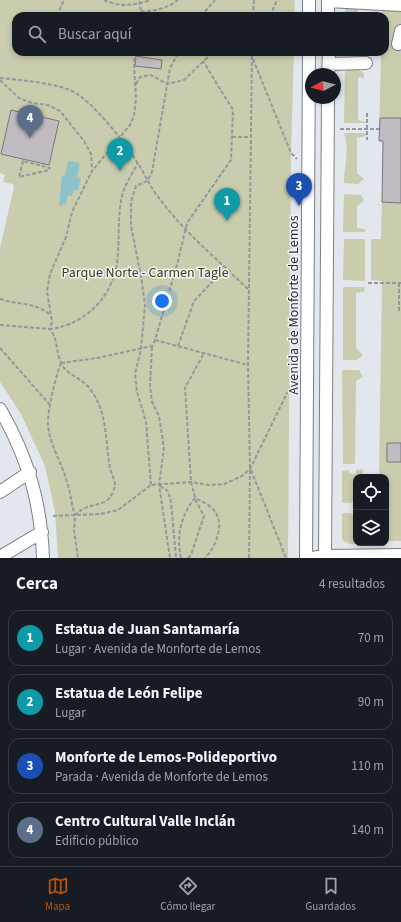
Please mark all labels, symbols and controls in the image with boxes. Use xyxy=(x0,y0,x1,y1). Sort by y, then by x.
search box xyxy=(12,12,389,56)
icon: search xyxy=(26,23,48,45)
text: Buscar aquí xyxy=(58,24,131,45)
north arrow xyxy=(305,68,341,104)
pin: 4 xyxy=(17,105,43,138)
pin: 2 xyxy=(107,138,133,171)
pin: 3 xyxy=(286,173,312,206)
pin: 1 xyxy=(214,188,240,221)
street label: Avenida de Monforte de Lemos xyxy=(284,215,304,395)
park label: Parque Norte - Carmen Tagle xyxy=(61,263,229,283)
your location xyxy=(152,291,172,311)
map controls xyxy=(353,474,389,546)
button: locate xyxy=(353,474,389,510)
button: layers xyxy=(353,510,389,546)
text: Cerca xyxy=(16,572,58,596)
text: 4 resultados xyxy=(319,575,385,593)
text: Estatua de Juan Santamaría xyxy=(55,619,240,640)
text: 1 xyxy=(27,629,33,647)
text: 70 m xyxy=(358,629,384,647)
text: Lugar · Avenida de Monforte de Lemos xyxy=(55,640,261,658)
text: Estatua de León Felipe xyxy=(55,683,203,704)
text: 2 xyxy=(27,693,33,711)
text: 90 m xyxy=(358,693,384,711)
text: Lugar xyxy=(55,704,86,722)
text: Monforte de Lemos-Polideportivo xyxy=(55,747,277,768)
text: 3 xyxy=(27,757,33,775)
text: 110 m xyxy=(351,757,384,775)
text: Parada · Avenida de Monforte de Lemos xyxy=(55,768,268,786)
text: Centro Cultural Valle Inclán xyxy=(55,811,235,832)
text: 4 xyxy=(27,821,33,839)
text: 140 m xyxy=(351,821,384,839)
text: Edificio público xyxy=(55,832,139,850)
tab: Mapa xyxy=(45,875,70,914)
tab: Cómo llegar xyxy=(160,875,215,914)
tab: Guardados xyxy=(306,875,356,914)

